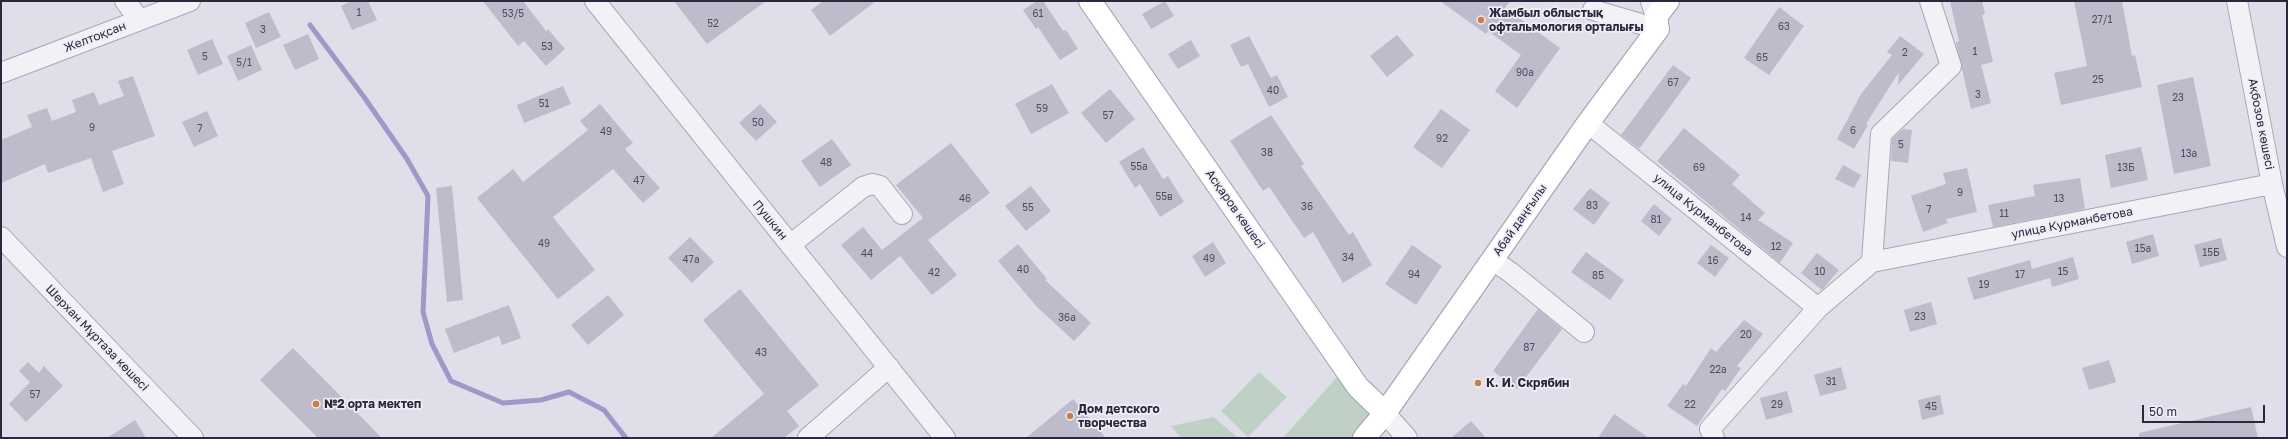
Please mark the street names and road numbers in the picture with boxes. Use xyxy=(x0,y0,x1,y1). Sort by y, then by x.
street label: Желтоқсан xyxy=(62,19,128,55)
street label: Ақбозов көшесі xyxy=(2245,77,2277,171)
street label: Асқаров көшесі xyxy=(1202,167,1268,251)
street label: улица Курманбетова xyxy=(1651,171,1755,259)
street label: Абай даңғылы xyxy=(1490,181,1550,259)
street label: Пушкин xyxy=(750,197,790,243)
street label: улица Курманбетова xyxy=(2010,204,2134,242)
street label: Шерхан Мұртаза көшесі xyxy=(42,282,152,394)

